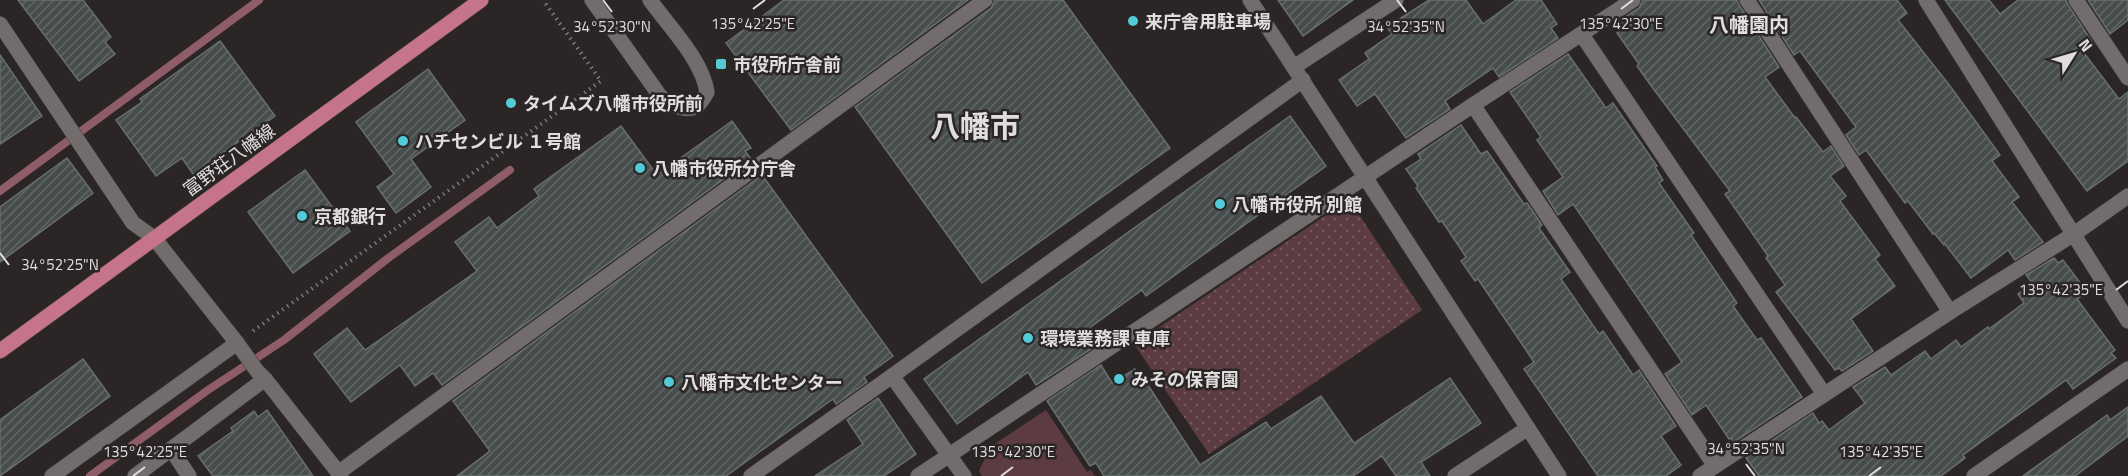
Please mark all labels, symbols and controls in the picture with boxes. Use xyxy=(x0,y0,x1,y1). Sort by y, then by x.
place label: 来庁舎用駐車場 xyxy=(1145,8,1271,35)
district label: 八幡園内 xyxy=(1709,9,1789,40)
text: 135°42'25"E xyxy=(711,12,795,35)
text: 135°42'30"E xyxy=(1579,12,1663,35)
marker: 来庁舎用駐車場 xyxy=(1126,14,1140,28)
text: 34°52'30"N xyxy=(573,15,651,38)
text: 34°52'35"N xyxy=(1367,15,1445,38)
north arrow xyxy=(2044,24,2104,84)
text: N xyxy=(2073,33,2099,57)
place label: 市役所庁舎前 xyxy=(733,51,841,78)
marker: 市役所庁舎前 xyxy=(714,57,728,71)
place label: タイムズ八幡市役所前 xyxy=(523,90,703,117)
marker: タイムズ八幡市役所前 xyxy=(504,96,518,110)
district label: 八幡市 xyxy=(930,103,1020,149)
street label: 富野荘八幡線 xyxy=(177,117,281,203)
place label: ハチセンビル １号館 xyxy=(415,128,581,155)
marker: ハチセンビル １号館 xyxy=(396,134,410,148)
place label: 八幡市役所分庁舎 xyxy=(652,155,796,182)
marker: 八幡市役所分庁舎 xyxy=(633,161,647,175)
place label: 八幡市役所 別館 xyxy=(1232,191,1362,218)
marker: 八幡市役所 別館 xyxy=(1213,197,1227,211)
place label: 京都銀行 xyxy=(314,203,386,230)
marker: 京都銀行 xyxy=(295,209,309,223)
text: 34°52'25"N xyxy=(21,253,99,276)
text: 135°42'35"E xyxy=(2019,278,2103,301)
place label: 環境業務課 車庫 xyxy=(1040,325,1170,352)
marker: 環境業務課 車庫 xyxy=(1021,331,1035,345)
place label: みその保育園 xyxy=(1131,366,1239,393)
place label: 八幡市文化センター xyxy=(681,369,843,396)
marker: みその保育園 xyxy=(1112,372,1126,386)
marker: 八幡市文化センター xyxy=(662,375,676,389)
text: 34°52'35"N xyxy=(1707,437,1785,460)
text: 135°42'25"E xyxy=(103,440,187,463)
text: 135°42'30"E xyxy=(971,440,1055,463)
text: 135°42'35"E xyxy=(1839,440,1923,463)

